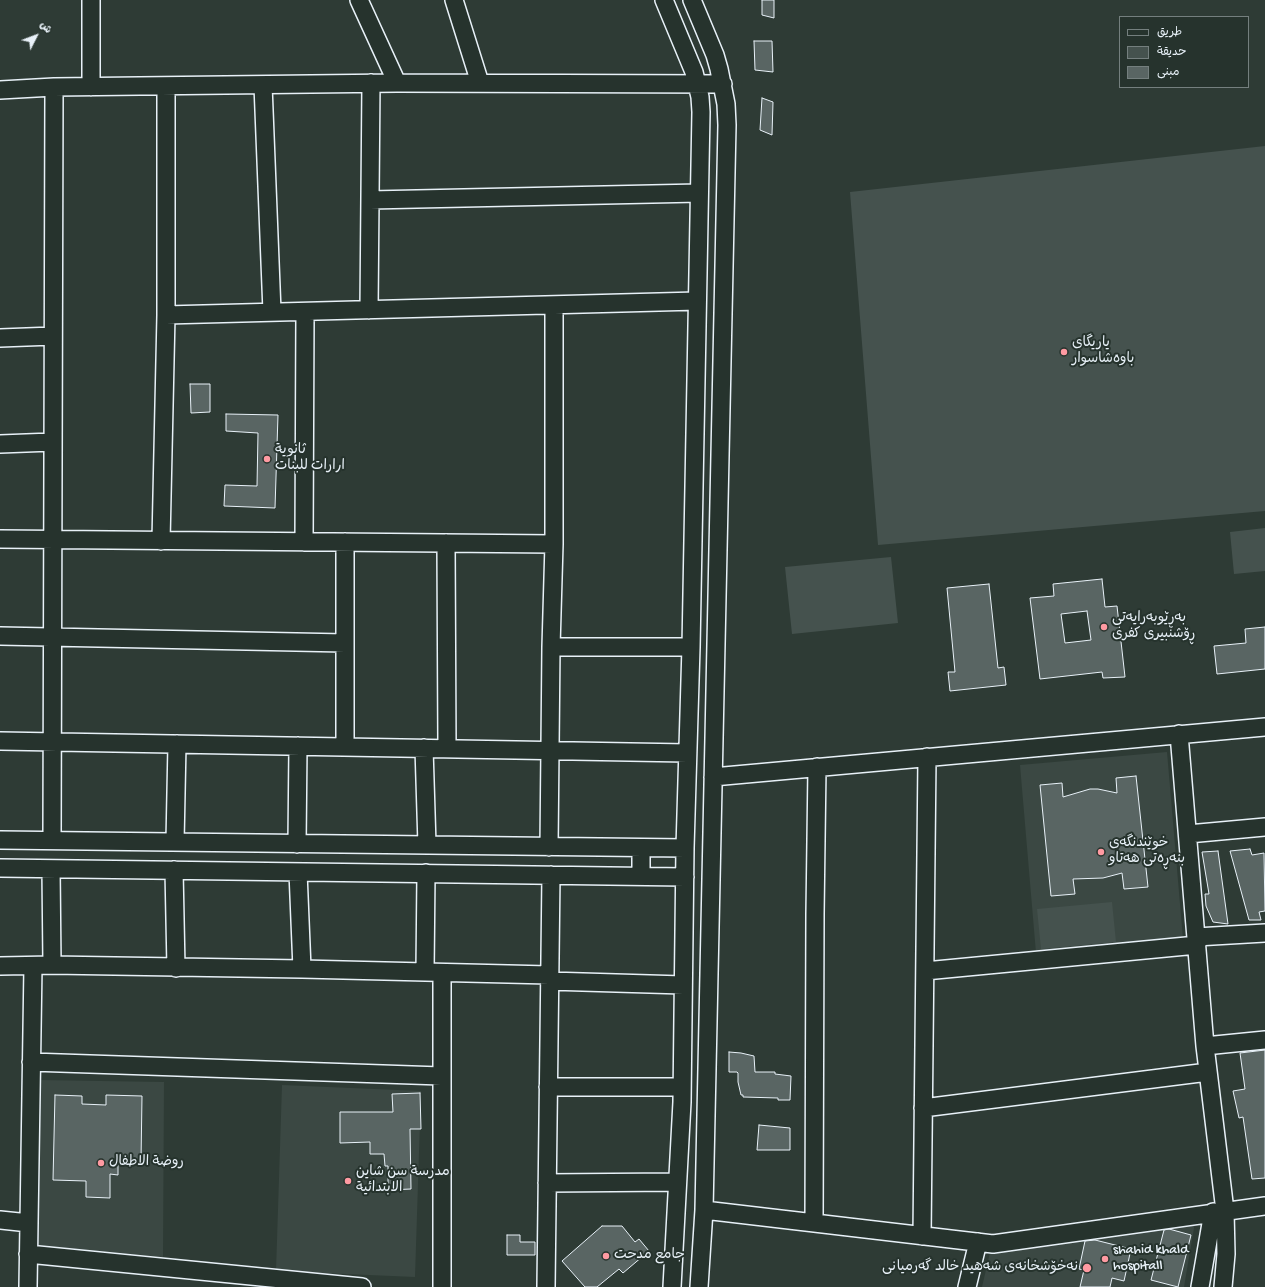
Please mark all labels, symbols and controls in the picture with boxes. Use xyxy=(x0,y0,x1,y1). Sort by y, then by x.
north arrow xyxy=(16,16,56,56)
legend xyxy=(1119,16,1249,88)
text: ش xyxy=(36,19,53,36)
text: طريق xyxy=(1157,26,1182,40)
text: حديقة xyxy=(1157,46,1186,60)
text: مبنى xyxy=(1157,66,1180,80)
place label: یاریگای باوەشاسوار xyxy=(1072,336,1134,368)
marker: یاریگای باوەشاسوار xyxy=(1059,347,1069,357)
place label: ثانوية ارارات للبنات xyxy=(275,443,345,476)
marker: ثانوية ارارات للبنات xyxy=(262,454,272,464)
place label: بەڕێوبەرایەتی ڕۆشنبیری کفری xyxy=(1112,611,1195,644)
marker: بەڕێوبەرایەتی ڕۆشنبیری کفری xyxy=(1099,622,1109,632)
place label: خوێندنگەی بنەڕەتی هەتاو xyxy=(1109,836,1185,868)
marker: خوێندنگەی بنەڕەتی هەتاو xyxy=(1096,847,1106,857)
place label: روضة الاطفال xyxy=(109,1155,184,1171)
marker: روضة الاطفال xyxy=(96,1158,106,1168)
place label: مدرسة سن شاين الابتدائية xyxy=(356,1165,450,1198)
marker: مدرسة سن شاين الابتدائية xyxy=(343,1176,353,1186)
place label: shahid khald hospitall xyxy=(1113,1243,1188,1276)
place label: جامع مدحت xyxy=(614,1248,685,1264)
marker: جامع مدحت xyxy=(601,1251,611,1261)
marker: shahid khald hospitall xyxy=(1100,1254,1110,1264)
place label: نەخۆشخانەی شەهید خالد گەرمیانی xyxy=(882,1260,1078,1276)
marker: نەخۆشخانەی شەهید خالد گەرمیانی xyxy=(1081,1262,1093,1274)

